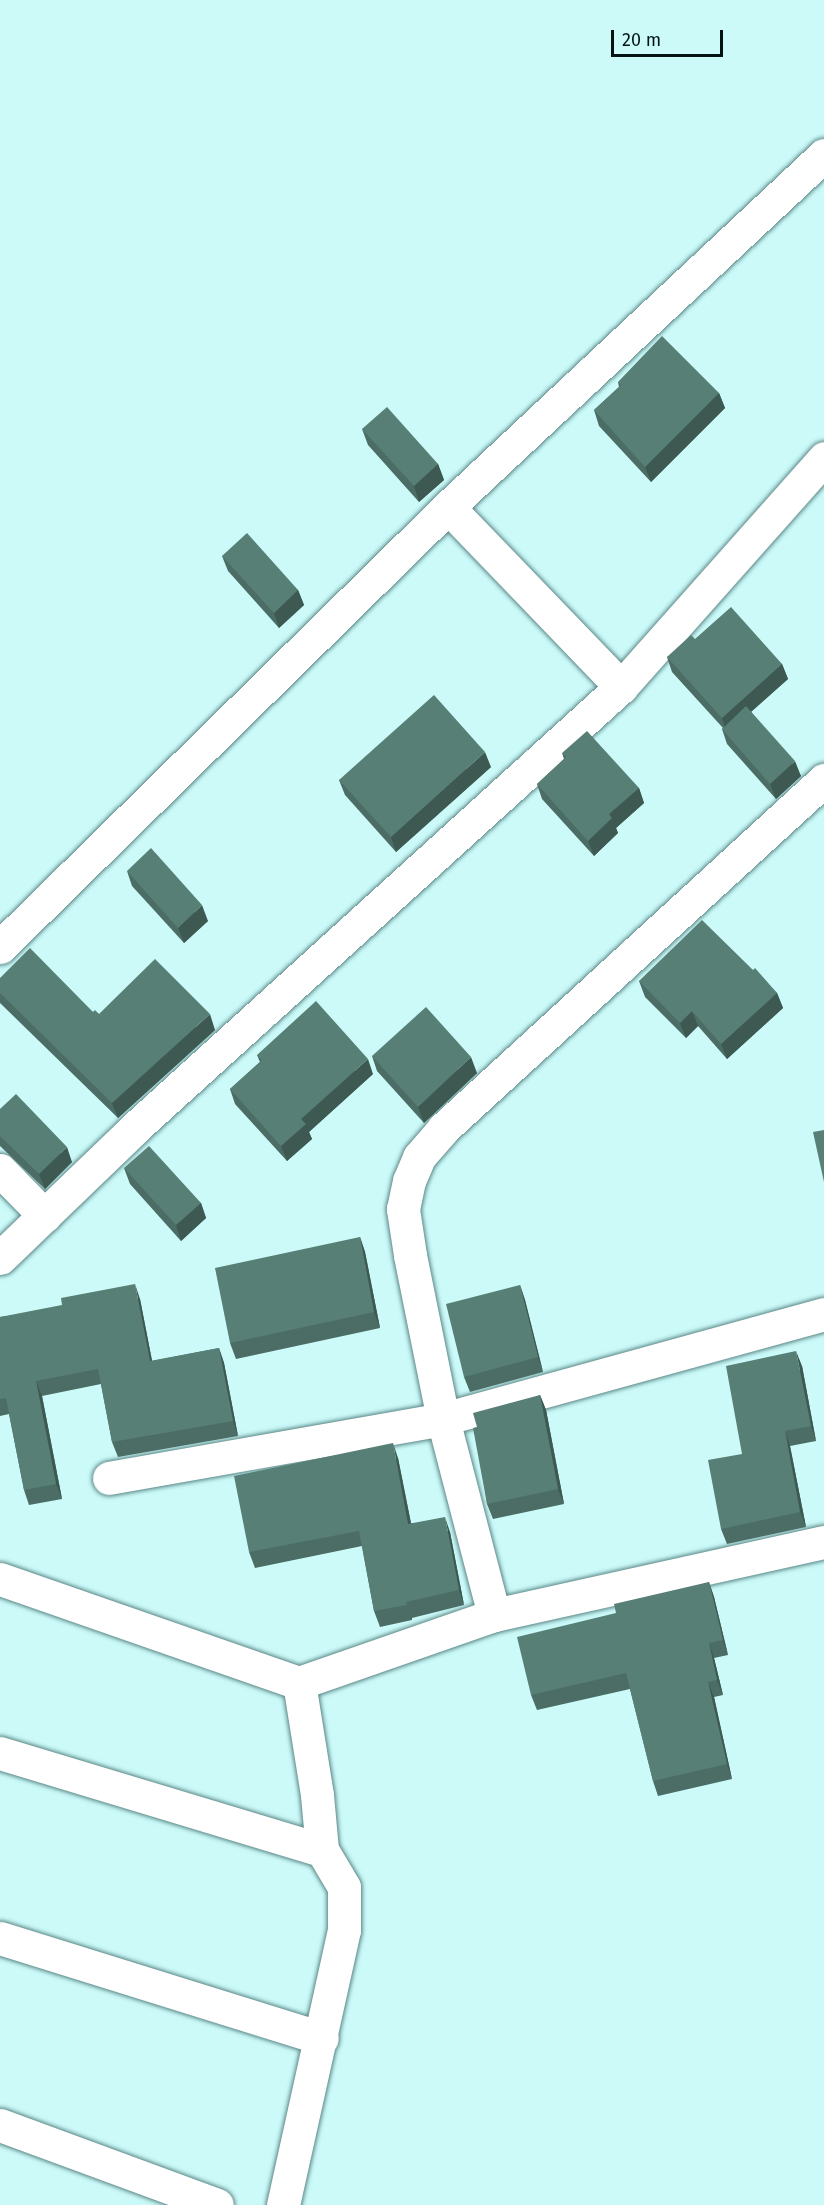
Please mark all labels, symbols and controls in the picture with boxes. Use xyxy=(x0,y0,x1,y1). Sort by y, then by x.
scale bar xyxy=(614,18,726,56)
text: 20 m xyxy=(622,29,661,51)

